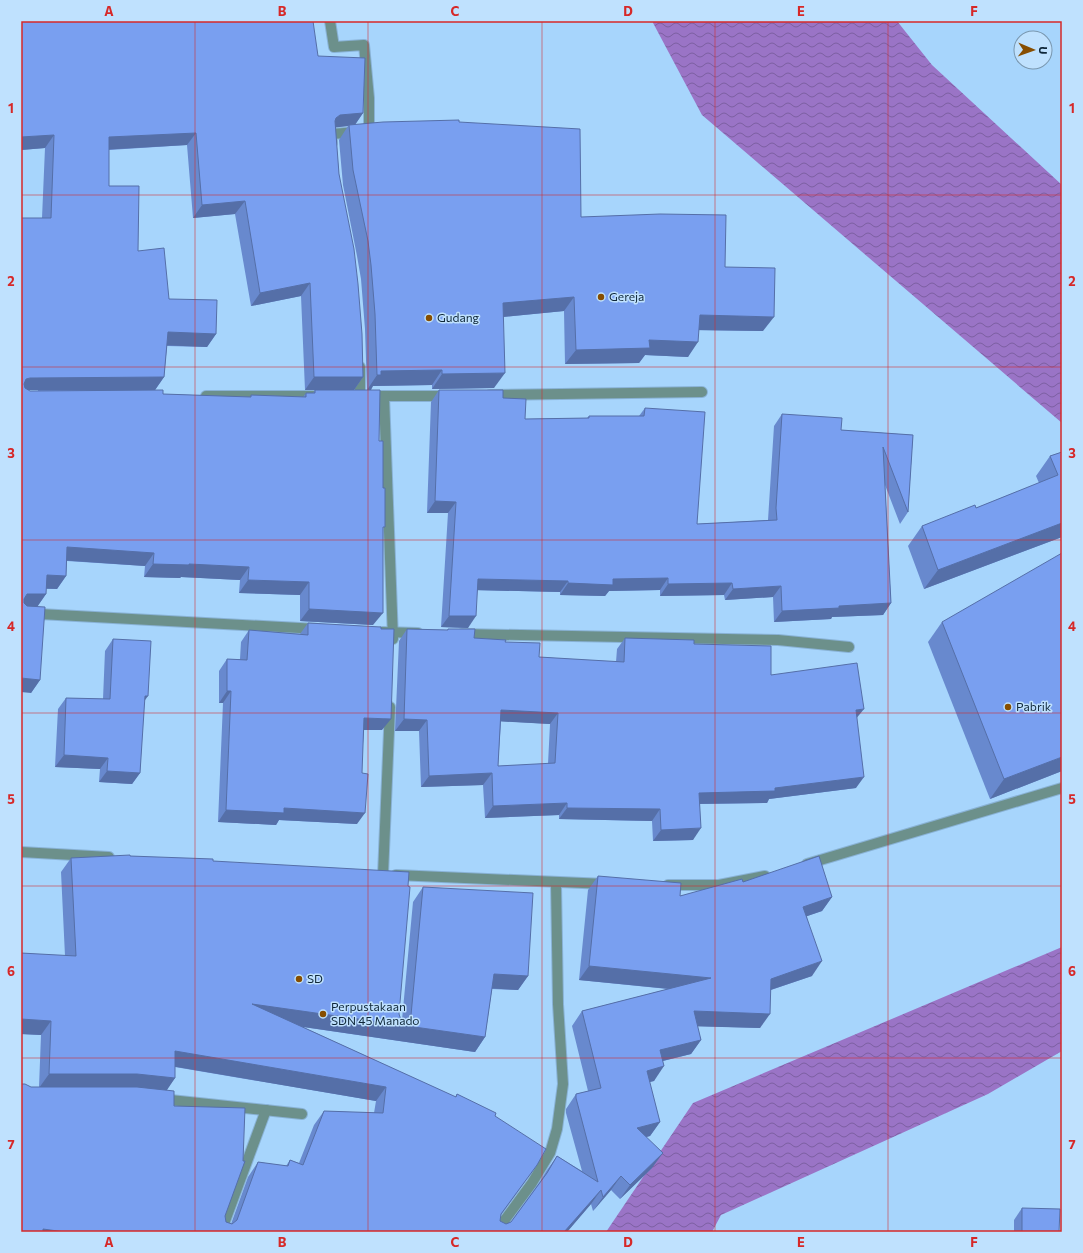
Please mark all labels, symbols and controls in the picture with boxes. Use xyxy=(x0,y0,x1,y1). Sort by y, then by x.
text: A xyxy=(104,3,114,19)
text: B xyxy=(278,3,287,19)
text: C xyxy=(451,3,460,19)
text: D xyxy=(623,3,633,19)
text: E xyxy=(797,3,805,19)
text: F xyxy=(970,3,978,19)
north arrow xyxy=(1013,30,1053,70)
text: U xyxy=(1037,46,1050,55)
text: 1 xyxy=(8,100,14,116)
text: 1 xyxy=(1069,100,1075,116)
text: 2 xyxy=(7,273,15,289)
text: 2 xyxy=(1068,273,1076,289)
place label: Gereja xyxy=(609,289,644,303)
marker: Gereja xyxy=(596,292,606,302)
place label: Gudang xyxy=(437,310,480,324)
marker: Gudang xyxy=(424,313,434,323)
text: 3 xyxy=(7,445,15,461)
text: 3 xyxy=(1068,445,1076,461)
text: 4 xyxy=(7,618,15,634)
text: 4 xyxy=(1068,618,1076,634)
place label: Pabrik xyxy=(1016,699,1052,713)
marker: Pabrik xyxy=(1003,702,1013,712)
text: 5 xyxy=(7,791,15,807)
text: 5 xyxy=(1068,791,1076,807)
text: 6 xyxy=(7,963,15,979)
text: 6 xyxy=(1068,963,1076,979)
place label: SD xyxy=(307,971,323,985)
marker: SD xyxy=(294,974,304,984)
place label: Perpustakaan SDN 45 Manado xyxy=(331,999,420,1027)
marker: Perpustakaan SDN 45 Manado xyxy=(318,1009,328,1019)
text: 7 xyxy=(7,1136,15,1152)
text: 7 xyxy=(1068,1136,1076,1152)
text: A xyxy=(104,1234,114,1250)
text: B xyxy=(278,1234,287,1250)
text: C xyxy=(451,1234,460,1250)
text: D xyxy=(623,1234,633,1250)
text: E xyxy=(797,1234,805,1250)
text: F xyxy=(970,1234,978,1250)

